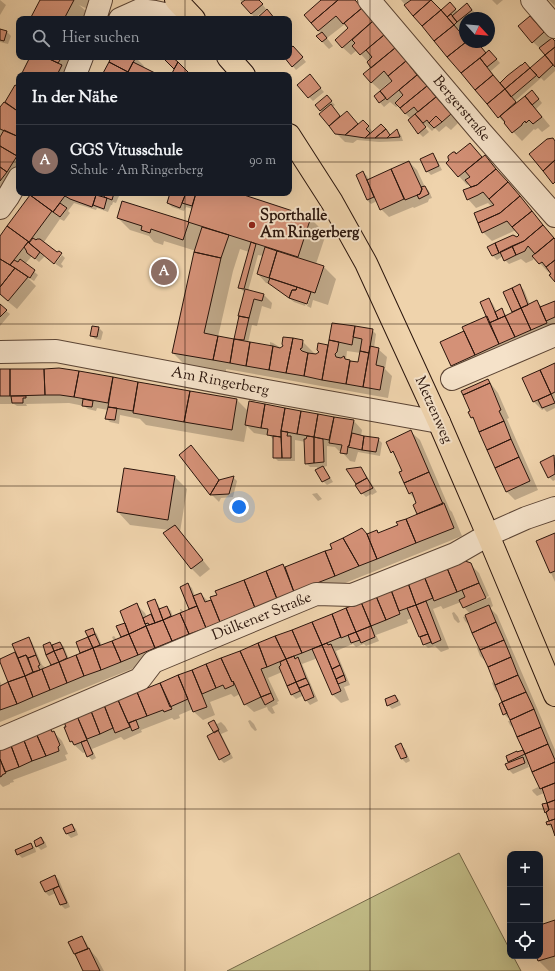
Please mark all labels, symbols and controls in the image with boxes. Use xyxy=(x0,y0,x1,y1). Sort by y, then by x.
north arrow xyxy=(459,12,495,48)
search box xyxy=(16,16,292,60)
icon: search xyxy=(30,27,52,49)
text: Hier suchen xyxy=(62,28,140,49)
street label: Bergerstraße xyxy=(427,71,495,147)
text: In der Nähe xyxy=(32,86,118,110)
text: GGS Vitusschule xyxy=(70,141,183,162)
text: A xyxy=(40,152,50,170)
text: 90 m xyxy=(249,152,276,170)
text: Schule · Am Ringerberg xyxy=(70,162,203,180)
place label: Sporthalle Am Ringerberg xyxy=(260,206,360,244)
marker: Sporthalle Am Ringerberg xyxy=(247,220,257,230)
pin: A xyxy=(151,257,177,287)
street label: Am Ringerberg xyxy=(169,362,271,402)
street label: Metzenweg xyxy=(409,373,457,447)
your location xyxy=(229,497,249,517)
street label: Dülkener Straße xyxy=(209,587,315,647)
map controls xyxy=(507,851,543,959)
button: + xyxy=(507,851,543,887)
button: − xyxy=(507,887,543,923)
button: locate xyxy=(507,923,543,959)

